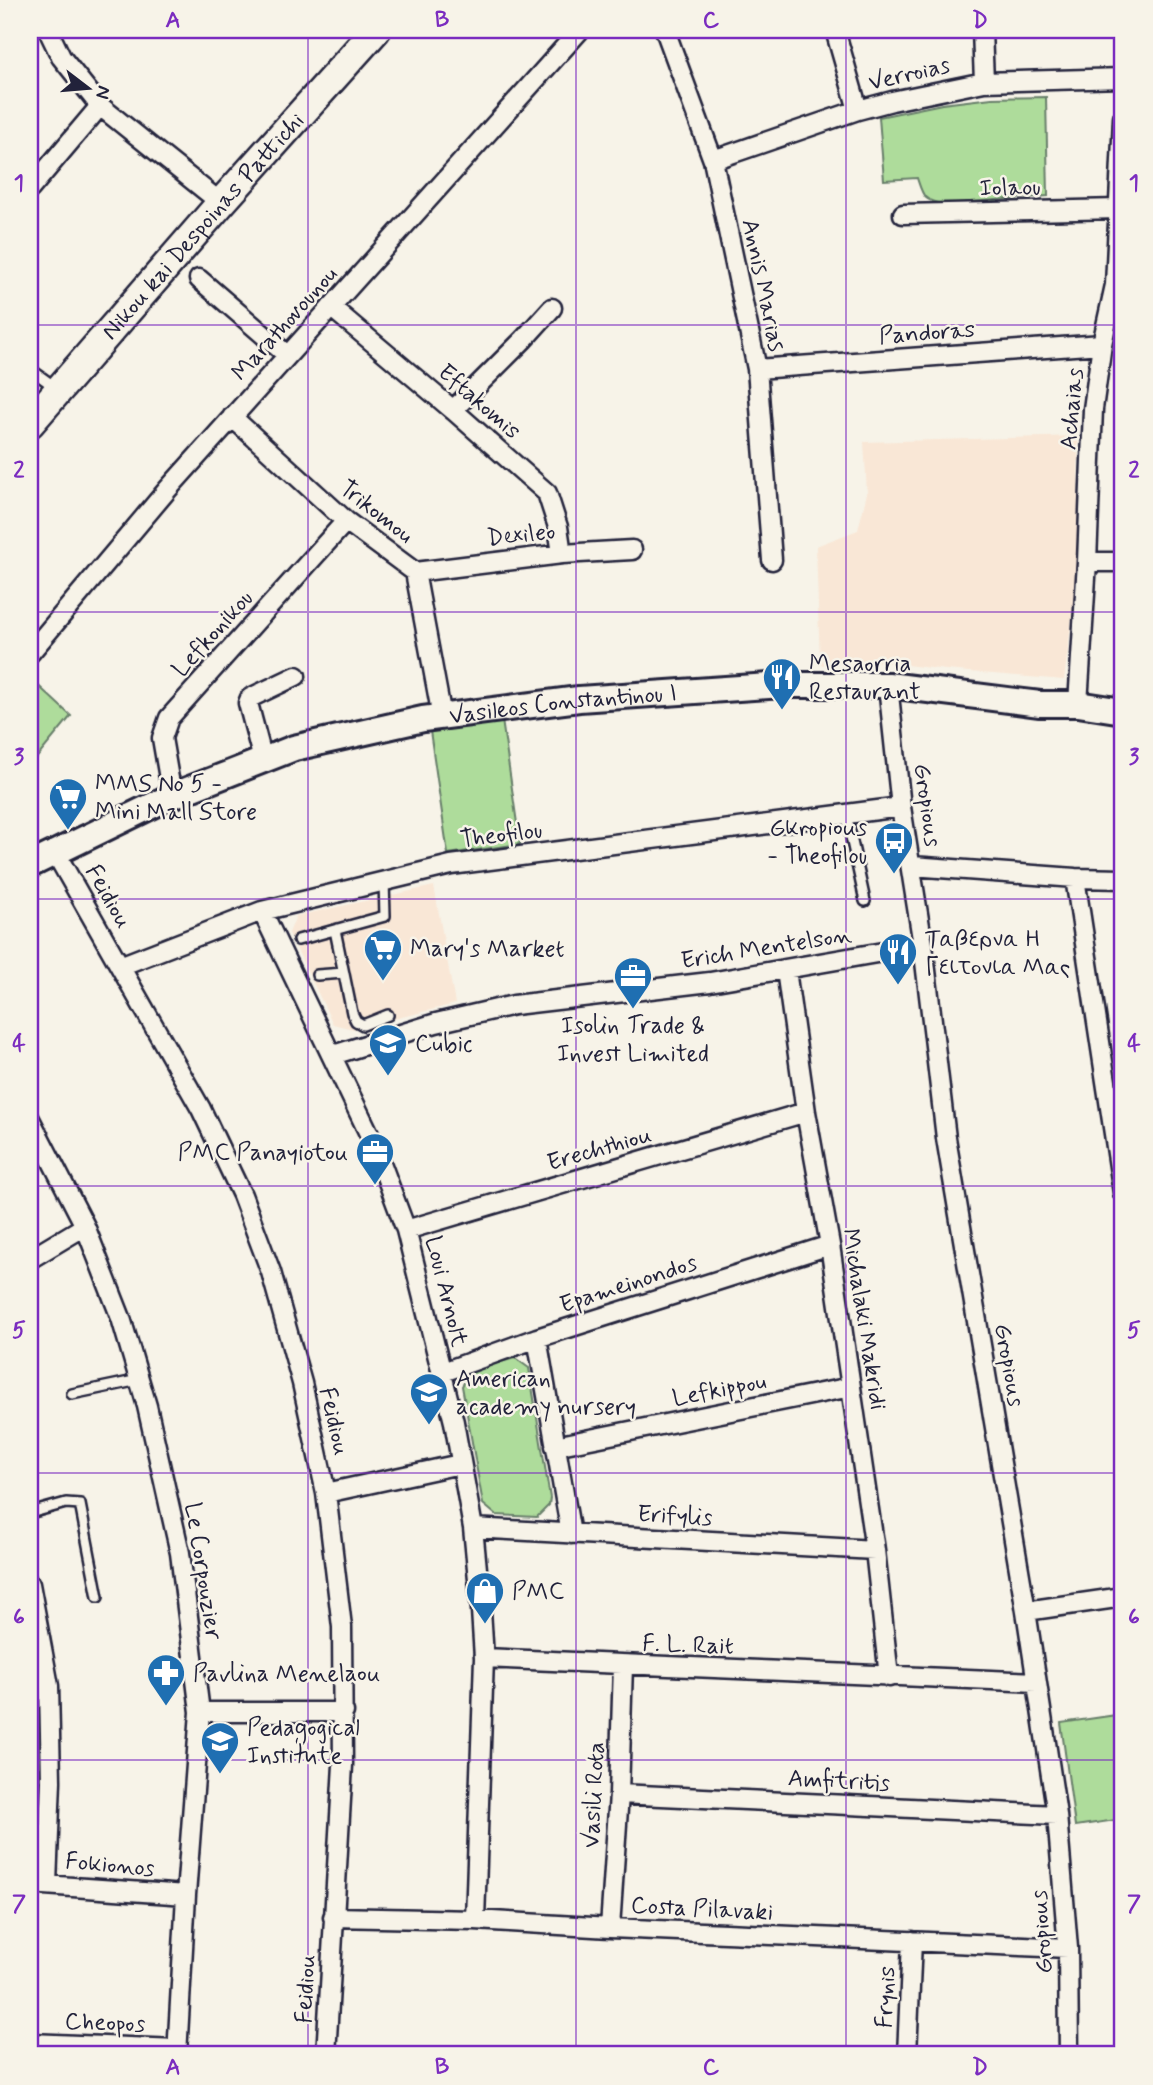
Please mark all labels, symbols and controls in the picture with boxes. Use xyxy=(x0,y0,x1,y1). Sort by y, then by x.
text: A xyxy=(165,6,181,36)
text: B xyxy=(435,6,450,36)
text: C xyxy=(703,6,720,36)
text: D xyxy=(972,6,988,36)
street label: Verroias xyxy=(866,50,954,99)
north arrow xyxy=(52,52,122,122)
text: N xyxy=(89,83,117,102)
street label: Nikou kai Despoinas Pattichi xyxy=(95,106,312,347)
text: 1 xyxy=(14,169,24,199)
text: 1 xyxy=(1129,169,1139,199)
street label: Iolaou xyxy=(979,172,1041,205)
street label: Annis Marias xyxy=(733,216,792,354)
street label: Marathovounou xyxy=(225,260,345,388)
street label: Pandoras xyxy=(878,315,976,352)
street label: Eftakomis xyxy=(431,357,527,447)
street label: Achaias xyxy=(1053,366,1092,451)
text: 2 xyxy=(13,456,25,486)
text: 2 xyxy=(1128,456,1140,486)
street label: Trikomou xyxy=(332,473,420,551)
street label: Dexileo xyxy=(486,516,557,554)
street label: Lefkonikou xyxy=(166,584,261,684)
place label: Mesaorria Restaurant xyxy=(809,649,921,708)
restaurant icon: Mesaorria Restaurant xyxy=(761,656,803,711)
street label: Vasileos Constantinou I xyxy=(447,678,678,732)
text: 3 xyxy=(14,743,25,773)
text: 3 xyxy=(1129,743,1140,773)
street label: Gropious xyxy=(905,761,948,849)
place label: MMS No 5 - Mini Mall Store xyxy=(95,769,257,828)
supermarket icon: MMS No 5 - Mini Mall Store xyxy=(47,776,89,831)
place label: Gkropious - Theofilou xyxy=(767,813,867,872)
street label: Theofilou xyxy=(458,815,544,856)
bus stop icon: Gkropious - Theofilou xyxy=(873,820,915,875)
street label: Feidiou xyxy=(77,859,138,934)
street label: Erich Mentelson xyxy=(679,920,854,977)
place label: Ταβερνα Η Γειτονια Μας xyxy=(925,924,1070,983)
supermarket icon: Mary's Market xyxy=(362,927,404,982)
restaurant icon: Ταβερνα Η Γειτονια Μας xyxy=(877,931,919,986)
place label: Mary's Market xyxy=(410,934,565,965)
office icon: Isolin Trade & Invest Limited xyxy=(612,955,654,1010)
place label: Isolin Trade & Invest Limited xyxy=(557,1011,709,1070)
school or university icon: Cubic xyxy=(367,1022,409,1077)
text: 4 xyxy=(12,1029,26,1059)
place label: Cubic xyxy=(415,1029,473,1060)
text: 4 xyxy=(1127,1029,1141,1059)
street label: Erechthiou xyxy=(544,1120,655,1179)
office icon: PMC Panayiotou xyxy=(354,1131,396,1186)
place label: PMC Panayiotou xyxy=(178,1138,348,1169)
street label: Michalaki Makridi xyxy=(834,1226,893,1412)
street label: Loui Arnolt xyxy=(417,1233,474,1350)
street label: Epameinondos xyxy=(556,1248,701,1321)
text: 5 xyxy=(12,1316,26,1346)
text: 5 xyxy=(1127,1316,1141,1346)
street label: Gropious xyxy=(986,1321,1031,1410)
place label: American academy nursery xyxy=(456,1364,636,1423)
street label: Lefkippou xyxy=(670,1366,769,1415)
school or university icon: American academy nursery xyxy=(408,1371,450,1426)
street label: Feidiou xyxy=(311,1384,356,1458)
street label: Erifylis xyxy=(637,1499,714,1534)
street label: Le Corpouzier xyxy=(176,1500,229,1643)
shop icon: PMC xyxy=(464,1570,506,1625)
place label: PMC xyxy=(512,1577,564,1608)
text: 6 xyxy=(13,1603,25,1633)
text: 6 xyxy=(1128,1603,1140,1633)
street label: F. L. Rait xyxy=(642,1628,734,1663)
pharmacy icon: Pavlina Menelaou xyxy=(145,1652,187,1707)
place label: Pavlina Menelaou xyxy=(193,1659,380,1690)
place label: Pedagogical Institute xyxy=(247,1713,360,1772)
school or university icon: Pedagogical Institute xyxy=(199,1720,241,1775)
street label: Vasili Rota xyxy=(576,1741,613,1849)
street label: Amfitritis xyxy=(787,1763,891,1800)
street label: Fokionos xyxy=(64,1846,156,1885)
street label: Gropious xyxy=(1024,1888,1061,1975)
text: 7 xyxy=(12,1890,26,1920)
street label: Costa Pilavaki xyxy=(630,1890,774,1929)
text: 7 xyxy=(1127,1890,1141,1920)
street label: Feidiou xyxy=(289,1954,324,2024)
street label: Frynis xyxy=(869,1965,904,2029)
street label: Cheopos xyxy=(64,2007,146,2040)
text: A xyxy=(165,2053,181,2083)
text: B xyxy=(435,2053,450,2083)
text: C xyxy=(703,2053,720,2083)
text: D xyxy=(972,2053,988,2083)

